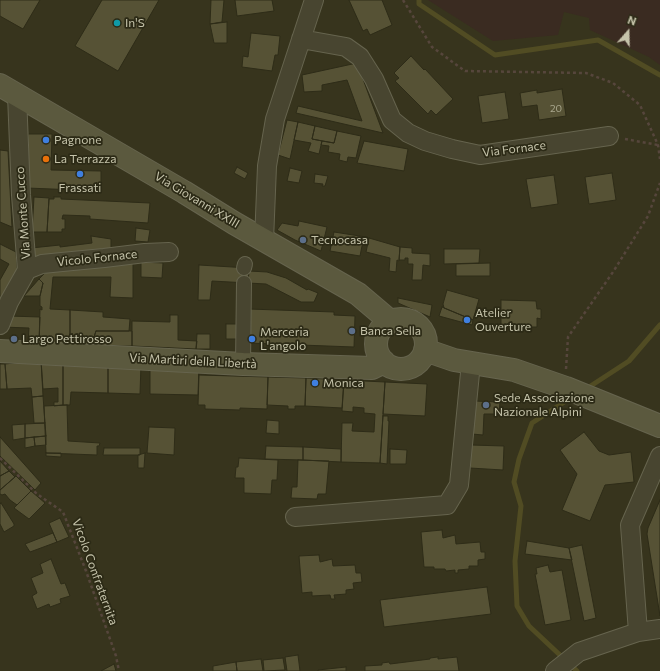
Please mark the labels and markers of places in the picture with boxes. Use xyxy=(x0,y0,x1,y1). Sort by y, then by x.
place label: In'S xyxy=(125,16,145,30)
marker: In'S xyxy=(112,18,122,28)
place label: Pagnone xyxy=(54,133,102,147)
marker: Pagnone xyxy=(41,135,51,145)
place label: La Terrazza xyxy=(54,152,116,166)
marker: La Terrazza xyxy=(41,154,51,164)
marker: Frassati xyxy=(75,169,85,179)
place label: Frassati xyxy=(59,181,101,195)
place label: Tecnocasa xyxy=(311,233,368,247)
marker: Tecnocasa xyxy=(298,235,308,245)
place label: Atelier Ouverture xyxy=(475,306,531,334)
marker: Atelier Ouverture xyxy=(462,315,472,325)
place label: Banca Sella xyxy=(360,324,421,338)
place label: Merceria L'angolo xyxy=(260,325,309,353)
marker: Banca Sella xyxy=(347,326,357,336)
place label: Largo Pettirosso xyxy=(22,332,112,346)
marker: Largo Pettirosso xyxy=(9,334,19,344)
marker: Merceria L'angolo xyxy=(247,334,257,344)
place label: Monica xyxy=(323,376,364,390)
marker: Monica xyxy=(310,378,320,388)
place label: Sede Associazione Nazionale Alpini xyxy=(494,391,594,419)
marker: Sede Associazione Nazionale Alpini xyxy=(481,400,491,410)

